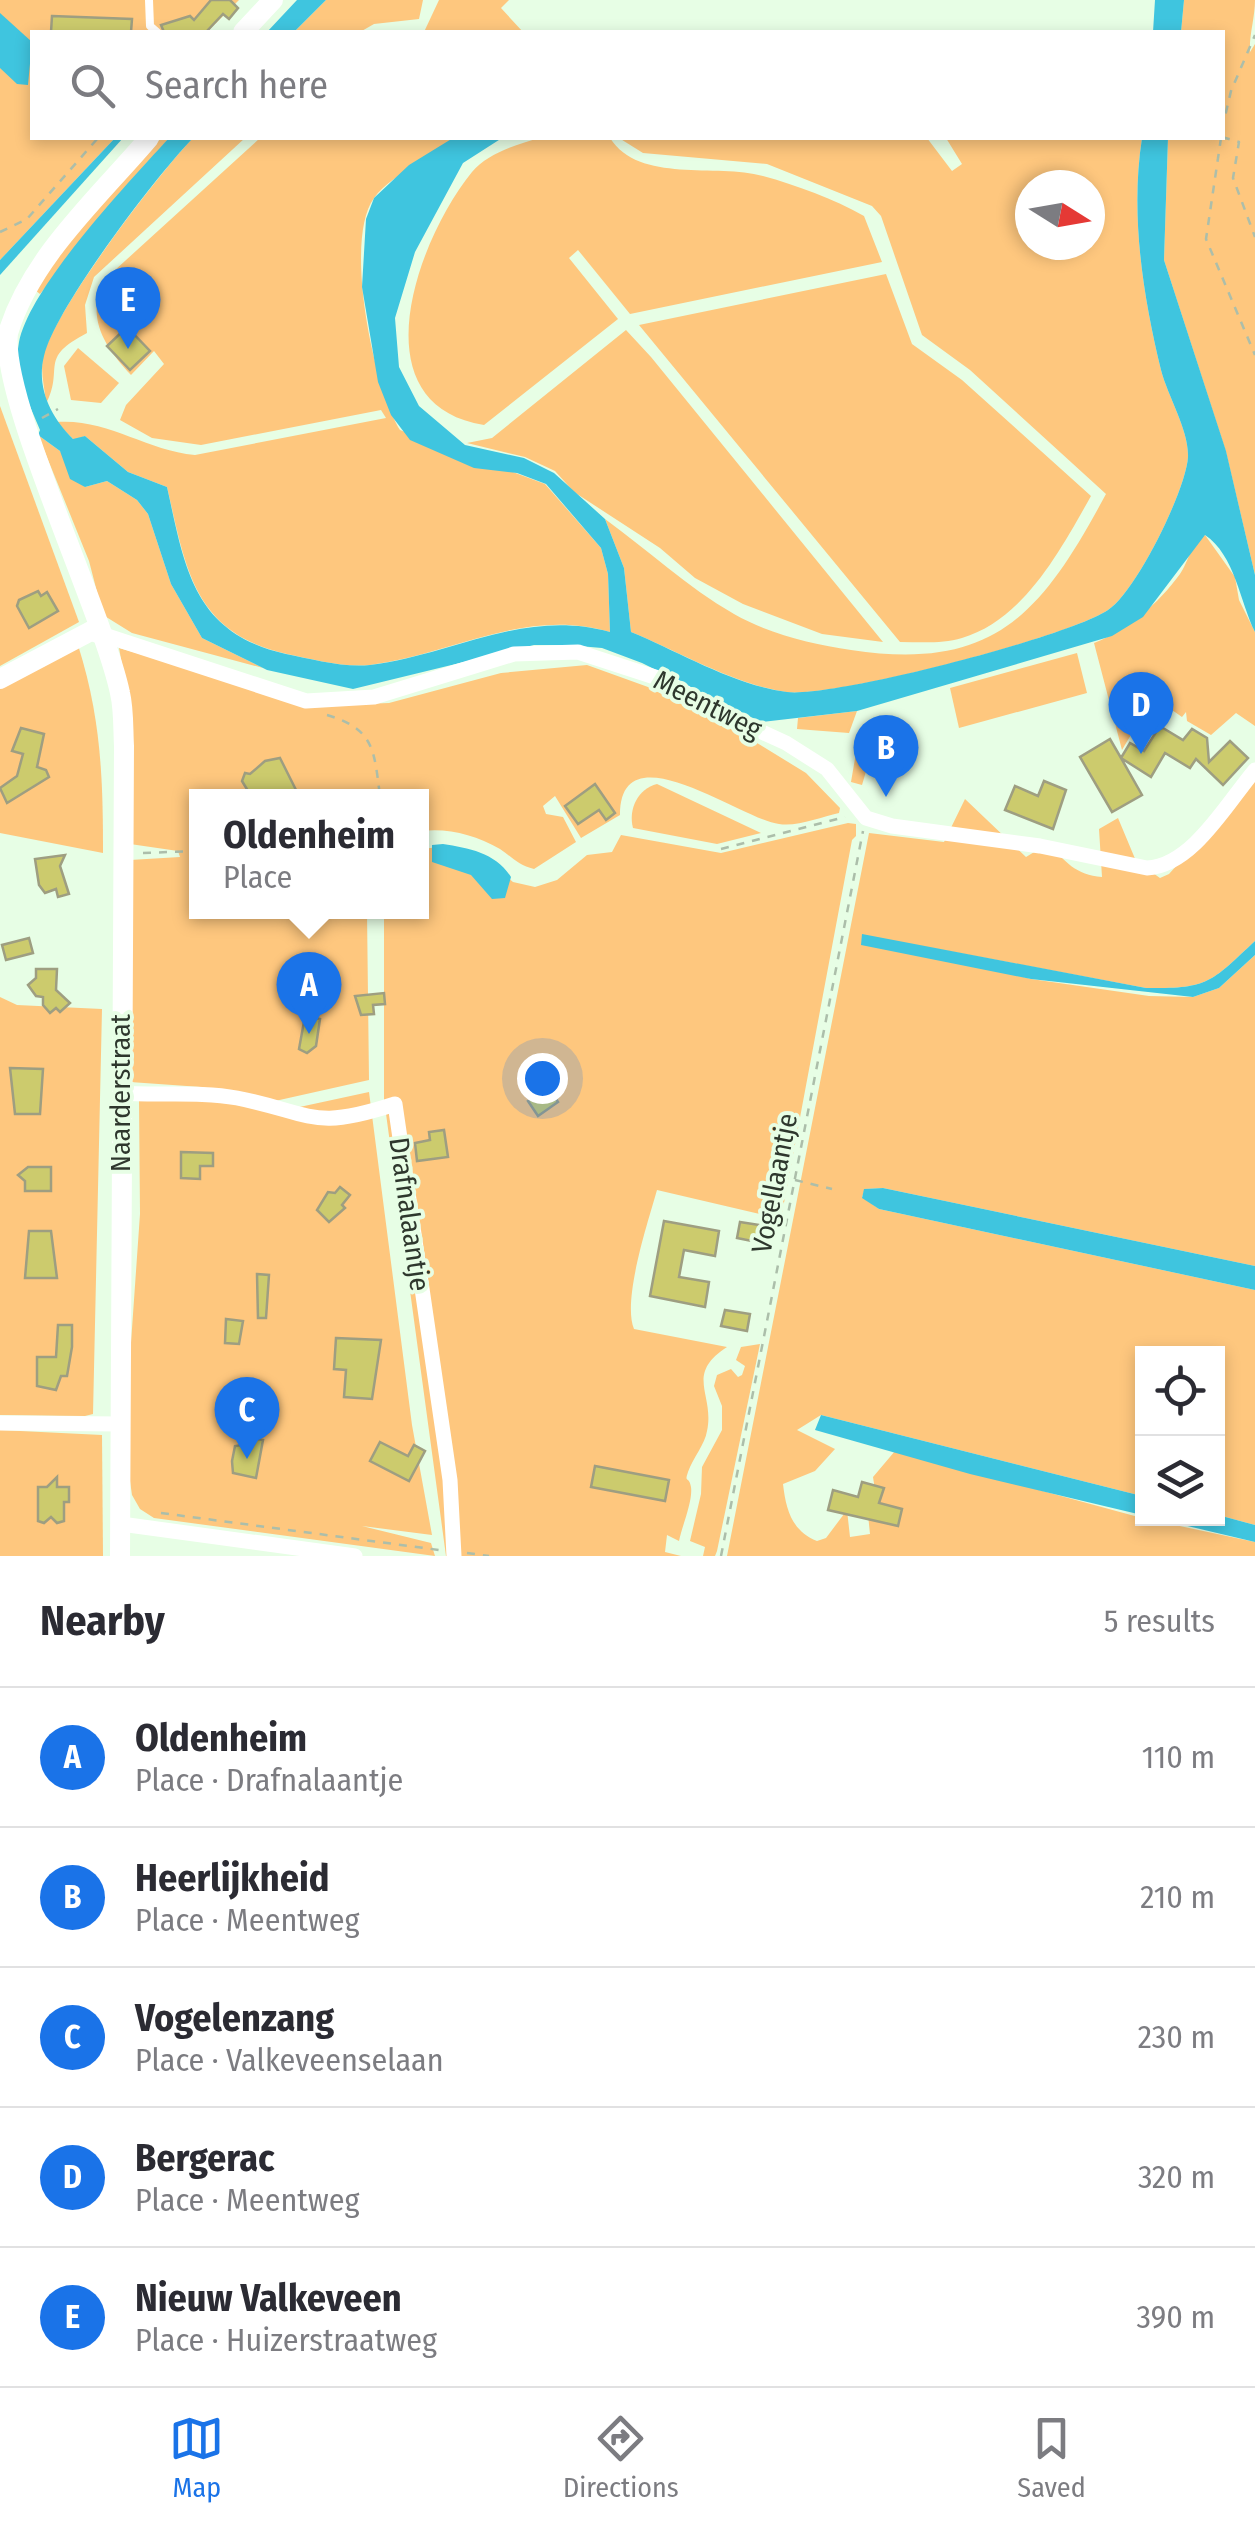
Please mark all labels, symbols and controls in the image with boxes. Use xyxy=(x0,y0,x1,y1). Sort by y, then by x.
search box xyxy=(30,30,1225,140)
icon: search xyxy=(65,58,120,113)
text: Search here xyxy=(145,62,328,108)
north arrow xyxy=(1015,170,1105,260)
pin: E xyxy=(96,266,160,349)
street label: Meentweg xyxy=(648,663,768,746)
pin: D xyxy=(1108,672,1174,754)
pin: B xyxy=(854,714,918,797)
popup xyxy=(189,789,429,919)
text: Oldenheim xyxy=(223,812,395,858)
text: Place xyxy=(223,858,292,896)
pin: A xyxy=(276,952,342,1034)
street label: Naarderstraat xyxy=(104,1013,137,1172)
your location xyxy=(517,1053,568,1104)
street label: Vogellaantje xyxy=(745,1110,804,1256)
street label: Drafnalaantje xyxy=(382,1135,437,1293)
map controls xyxy=(1135,1346,1225,1526)
button: locate xyxy=(1135,1346,1225,1436)
pin: C xyxy=(214,1376,280,1459)
button: layers xyxy=(1135,1436,1225,1526)
text: Nearby xyxy=(40,1596,165,1646)
text: 5 results xyxy=(1104,1602,1215,1640)
text: Oldenheim xyxy=(135,1715,307,1761)
text: A xyxy=(64,1738,81,1776)
text: 110 m xyxy=(1142,1738,1215,1776)
text: Place · Drafnalaantje xyxy=(135,1761,403,1799)
text: Heerlijkheid xyxy=(135,1855,329,1901)
text: B xyxy=(64,1878,81,1916)
text: 210 m xyxy=(1140,1878,1215,1916)
text: Place · Meentweg xyxy=(135,1901,360,1939)
text: Vogelenzang xyxy=(135,1995,334,2041)
text: C xyxy=(64,2018,81,2056)
text: 230 m xyxy=(1138,2018,1215,2056)
text: Place · Valkeveenselaan xyxy=(135,2041,444,2079)
text: Bergerac xyxy=(135,2135,275,2181)
text: D xyxy=(63,2158,82,2196)
text: 320 m xyxy=(1138,2158,1215,2196)
text: Place · Meentweg xyxy=(135,2181,360,2219)
text: Nieuw Valkeveen xyxy=(135,2275,402,2321)
text: E xyxy=(65,2298,80,2336)
text: 390 m xyxy=(1137,2298,1215,2336)
text: Place · Huizerstraatweg xyxy=(135,2321,437,2359)
tab: Map xyxy=(169,2411,224,2504)
tab: Directions xyxy=(563,2411,679,2504)
tab: Saved xyxy=(1017,2411,1086,2504)

